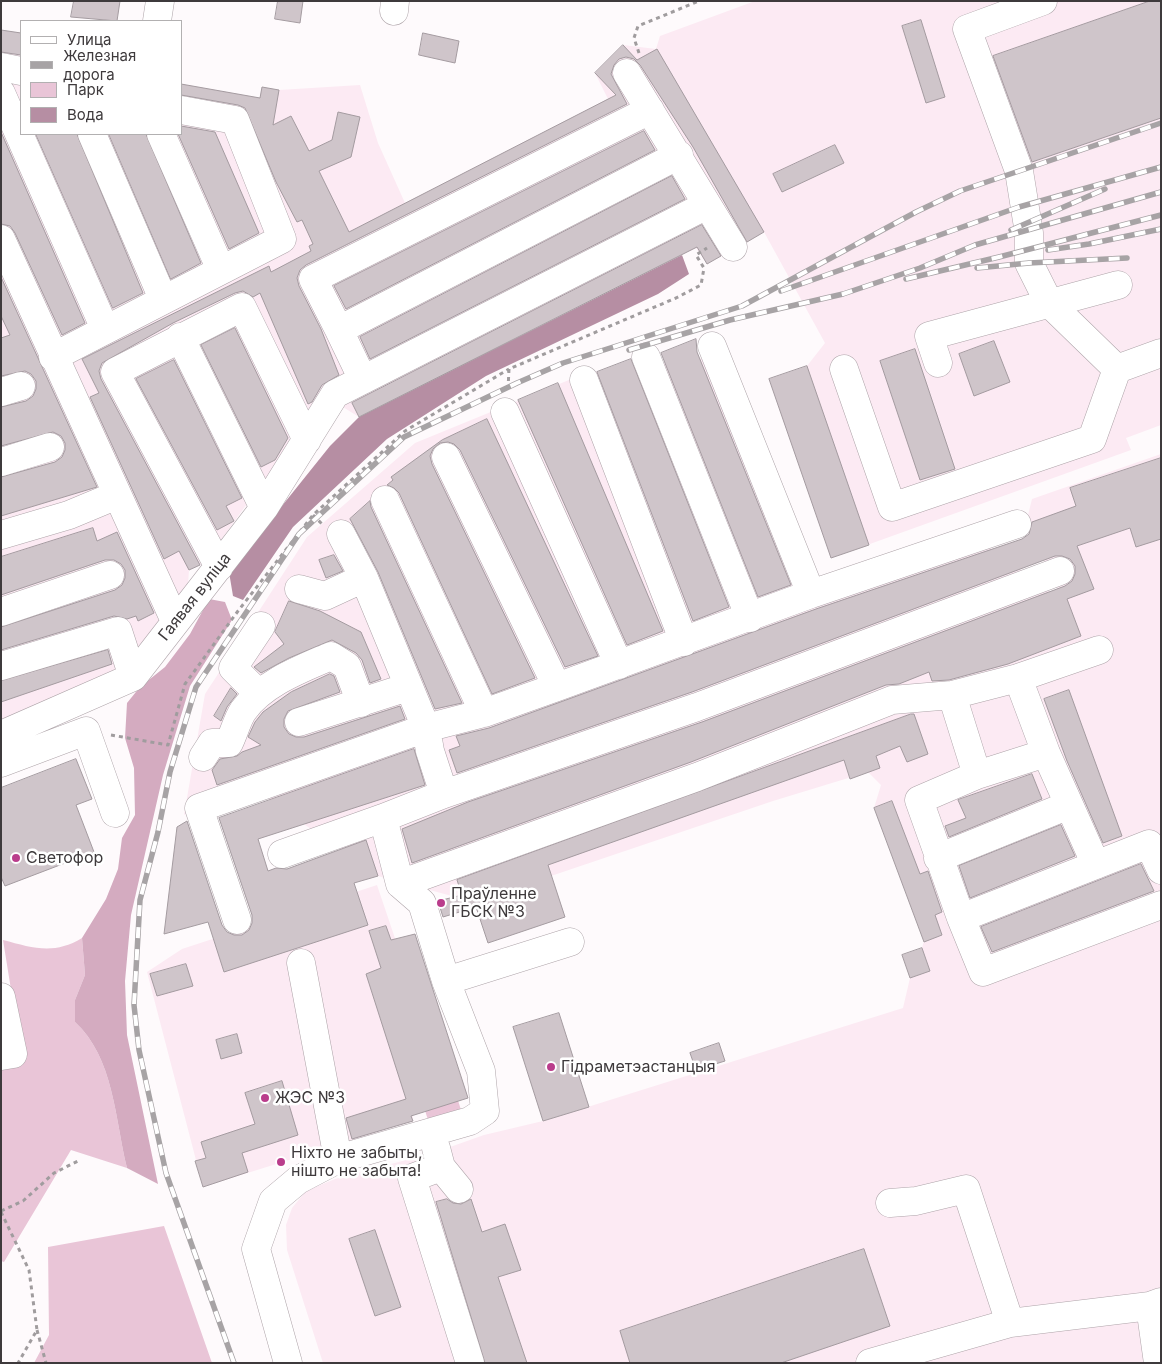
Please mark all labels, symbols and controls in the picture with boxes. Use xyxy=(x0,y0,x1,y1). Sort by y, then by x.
legend xyxy=(20,20,182,135)
text: Улица xyxy=(67,30,111,49)
text: Железная дорога xyxy=(63,46,136,84)
text: Парк xyxy=(67,80,104,99)
text: Вода xyxy=(67,105,104,124)
street label: Гаявая вуліца xyxy=(155,549,235,645)
place label: Светофор xyxy=(26,848,103,868)
marker: Светофор xyxy=(10,852,22,864)
place label: Праўленне ГБСК №3 xyxy=(451,884,537,922)
marker: Праўленне ГБСК №3 xyxy=(435,897,447,909)
place label: Гідраметэастанцыя xyxy=(561,1057,716,1077)
marker: Гідраметэастанцыя xyxy=(545,1061,557,1073)
place label: ЖЭС №3 xyxy=(275,1088,345,1108)
marker: ЖЭС №3 xyxy=(259,1092,271,1104)
place label: Ніхто не забыты, нішто не забыта! xyxy=(291,1143,423,1181)
marker: Ніхто не забыты, нішто не забыта! xyxy=(275,1156,287,1168)

